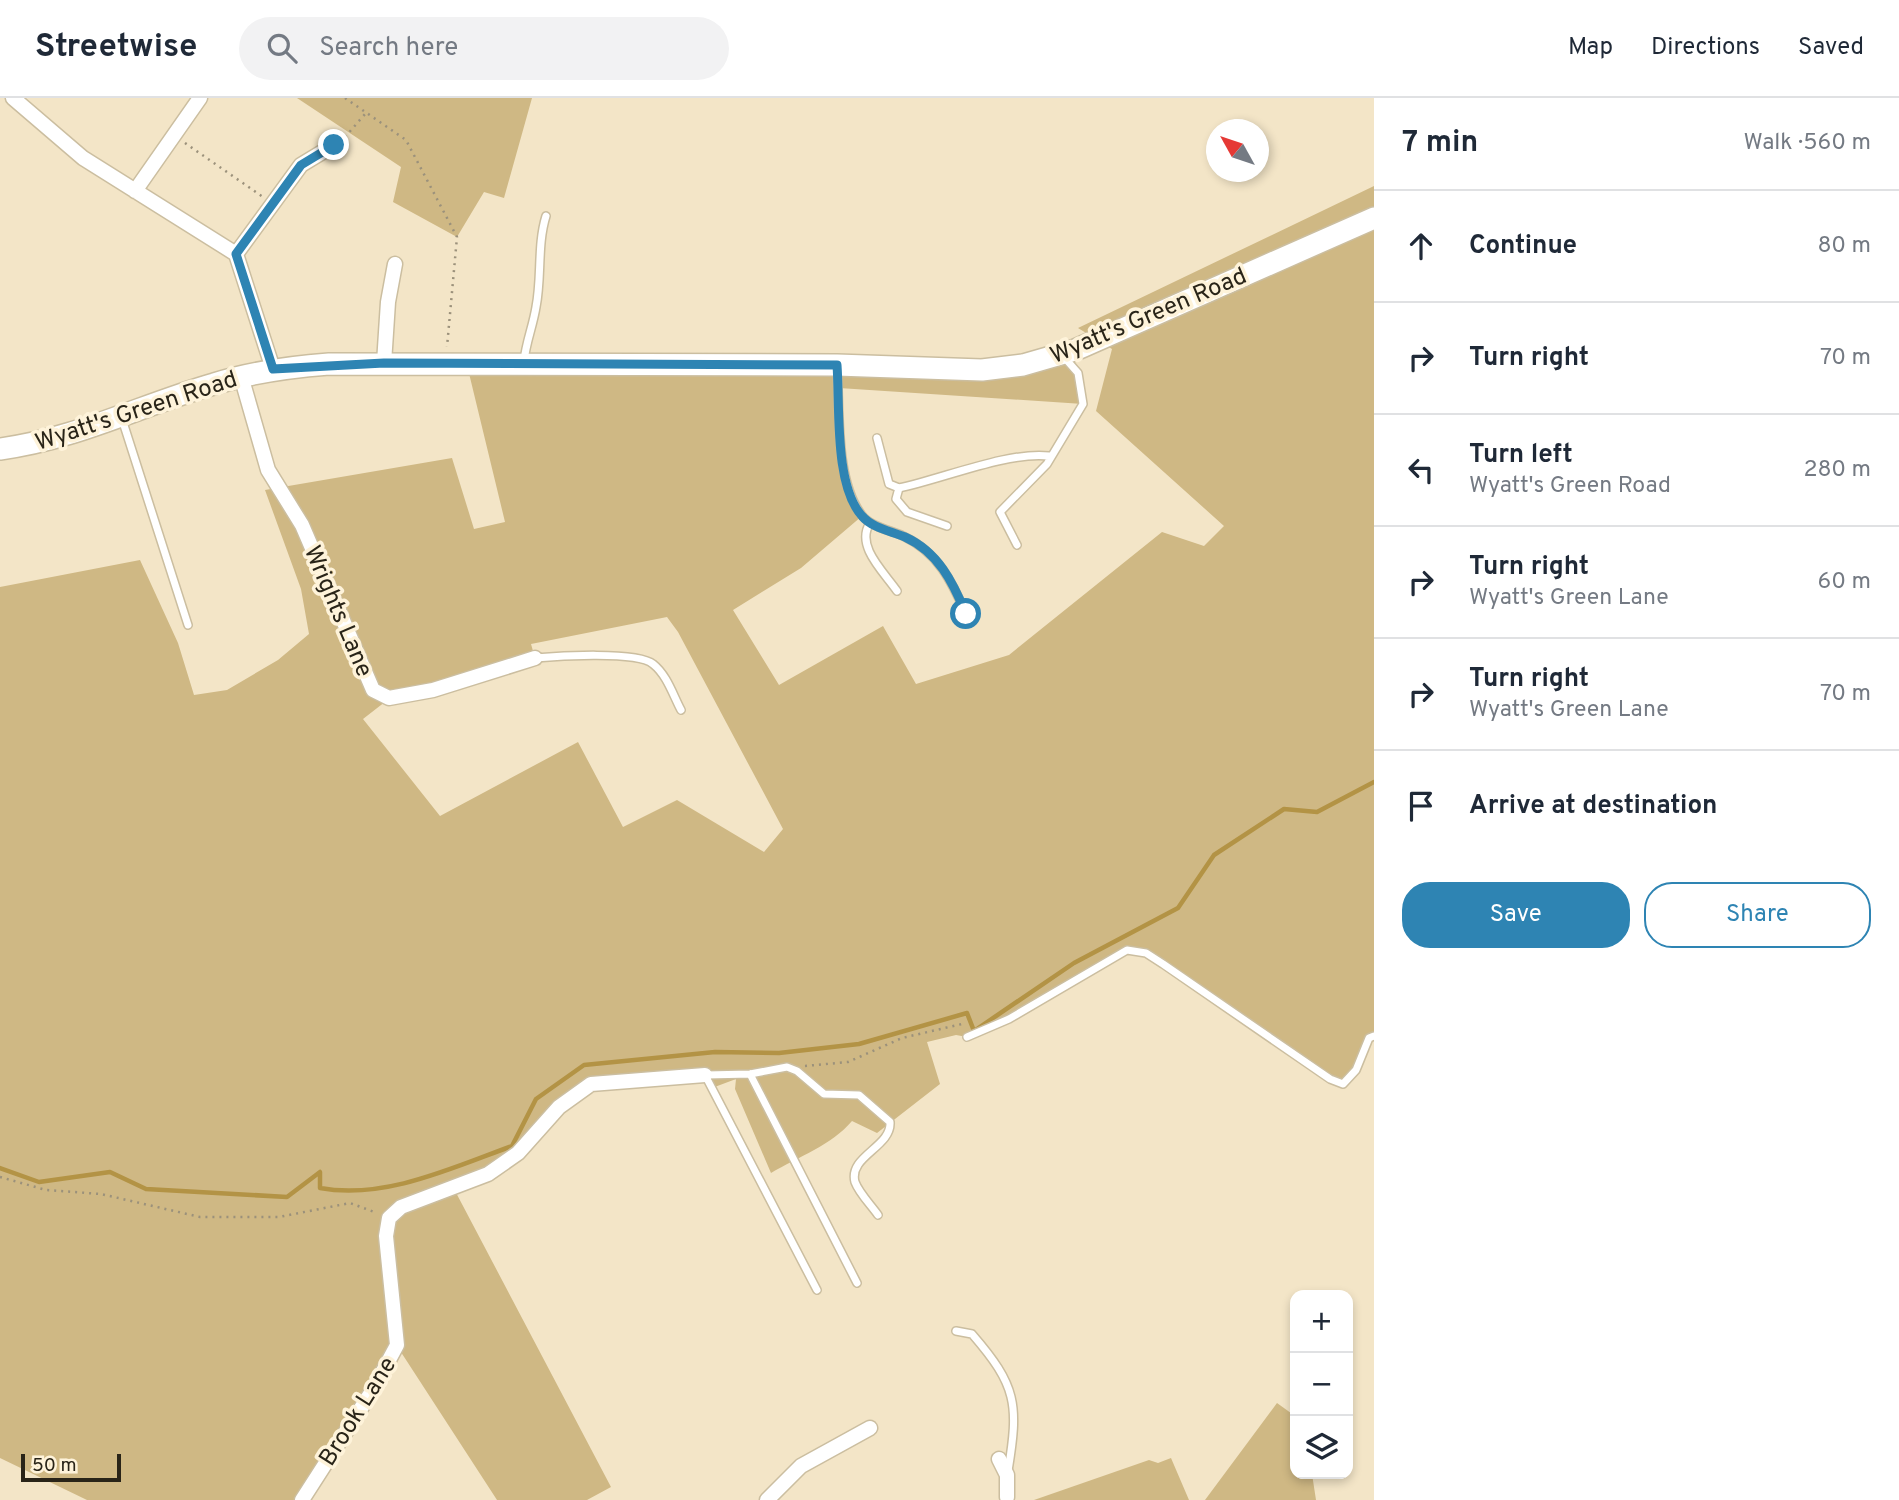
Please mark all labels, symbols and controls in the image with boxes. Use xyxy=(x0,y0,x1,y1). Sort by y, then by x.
search box xyxy=(239,17,729,80)
text: Streetwise xyxy=(35,27,197,69)
icon: search xyxy=(263,29,301,67)
text: Search here xyxy=(319,32,458,65)
text: Map xyxy=(1568,33,1613,63)
text: Directions xyxy=(1651,33,1760,63)
text: Saved xyxy=(1798,33,1864,63)
north arrow xyxy=(1206,119,1269,182)
text: 7 min xyxy=(1402,125,1478,162)
route end xyxy=(318,129,349,160)
text: Walk · 560 m xyxy=(1743,129,1871,158)
icon: ahead xyxy=(1402,227,1440,265)
text: Continue xyxy=(1469,230,1577,263)
text: 80 m xyxy=(1818,232,1871,261)
street label: Wyatt's Green Road xyxy=(1046,262,1252,372)
icon: right xyxy=(1402,339,1440,377)
text: Turn right xyxy=(1469,342,1589,375)
text: 70 m xyxy=(1820,344,1871,373)
street label: Wyatt's Green Road xyxy=(32,365,241,459)
text: Turn left xyxy=(1469,439,1573,472)
icon: left xyxy=(1402,451,1440,489)
text: 280 m xyxy=(1803,456,1871,485)
text: Wyatt's Green Road xyxy=(1469,472,1671,501)
street label: Wrights Lane xyxy=(296,542,378,682)
text: Turn right xyxy=(1469,551,1589,584)
icon: right xyxy=(1402,563,1440,601)
text: 60 m xyxy=(1818,568,1871,597)
text: Wyatt's Green Lane xyxy=(1469,584,1669,613)
route start xyxy=(950,598,981,629)
text: Turn right xyxy=(1469,663,1589,696)
icon: right xyxy=(1402,675,1440,713)
text: 70 m xyxy=(1820,680,1871,709)
text: Wyatt's Green Lane xyxy=(1469,696,1669,725)
icon: arrive xyxy=(1402,787,1440,825)
text: Arrive at destination xyxy=(1469,790,1717,823)
button: Save xyxy=(1402,882,1630,948)
button: Share xyxy=(1644,882,1871,948)
map controls xyxy=(1290,1290,1353,1479)
button: + xyxy=(1290,1290,1353,1353)
street label: Brook Lane xyxy=(313,1352,404,1472)
button: − xyxy=(1290,1353,1353,1416)
button: layers xyxy=(1290,1416,1353,1479)
scale bar xyxy=(21,1451,121,1483)
text: 50 m xyxy=(32,1454,77,1478)

